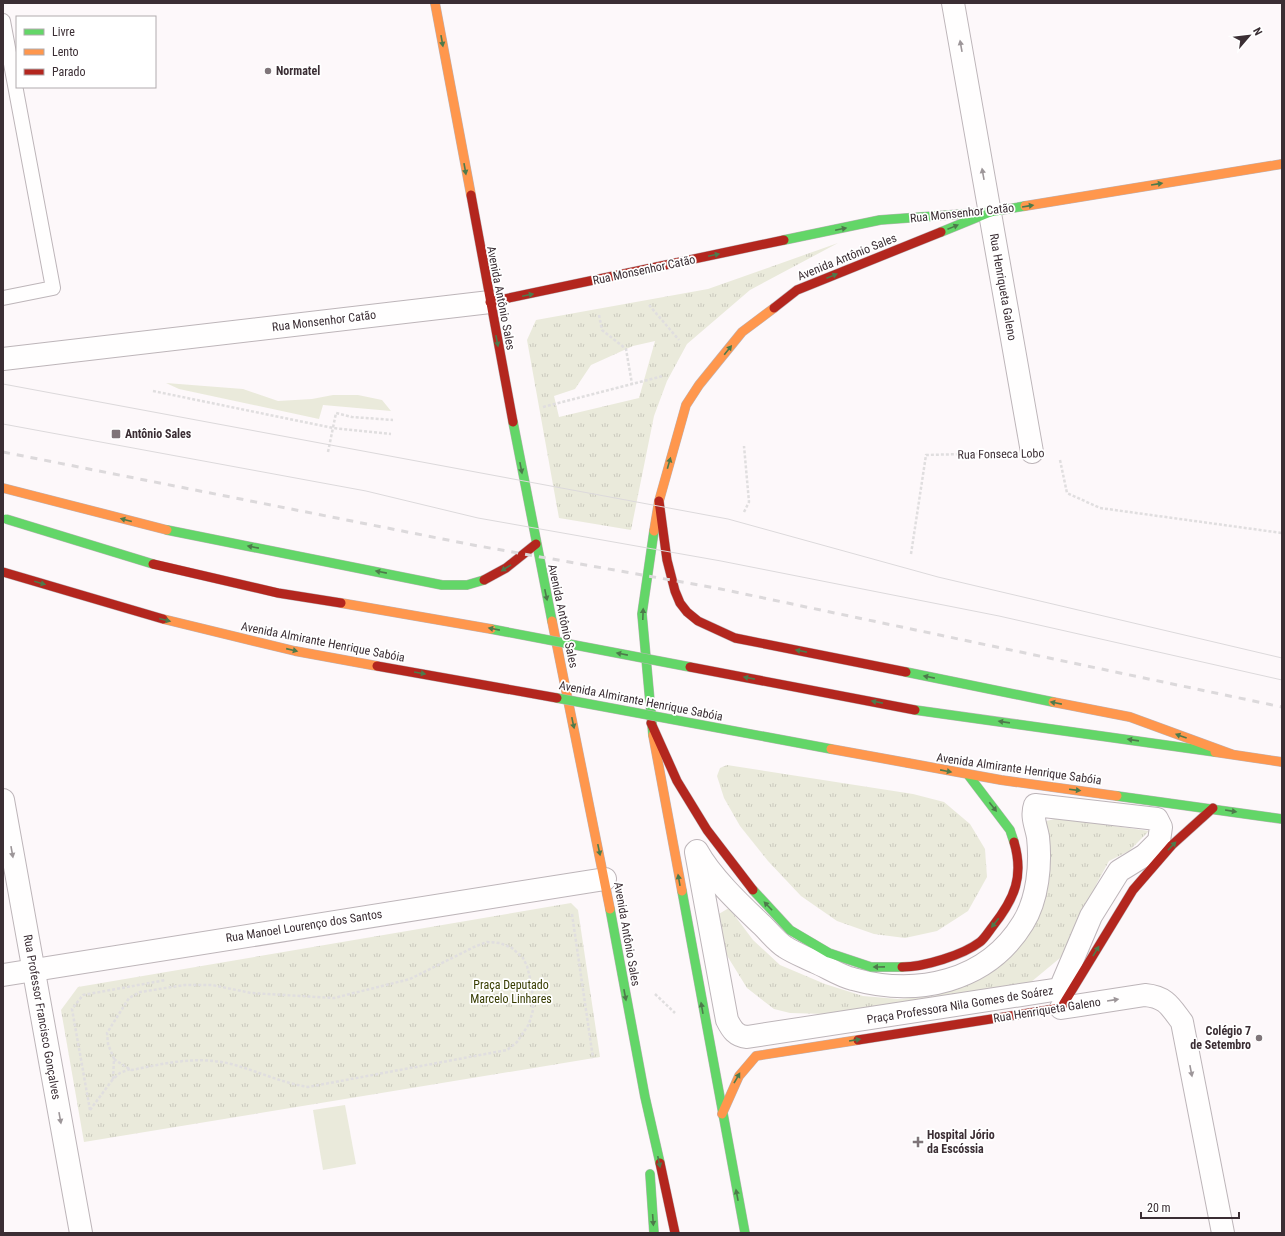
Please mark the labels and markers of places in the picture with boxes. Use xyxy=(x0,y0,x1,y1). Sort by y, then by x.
place label: Normatel xyxy=(276,64,320,78)
marker: Normatel xyxy=(263,66,273,76)
place label: Antônio Sales xyxy=(125,427,192,441)
marker: Antônio Sales xyxy=(110,428,122,440)
place label: Colégio 7 de Setembro xyxy=(1190,1024,1251,1052)
marker: Colégio 7 de Setembro xyxy=(1254,1033,1264,1043)
place label: Hospital Jório da Escóssia xyxy=(927,1128,995,1156)
marker: Hospital Jório da Escóssia xyxy=(912,1136,924,1148)

